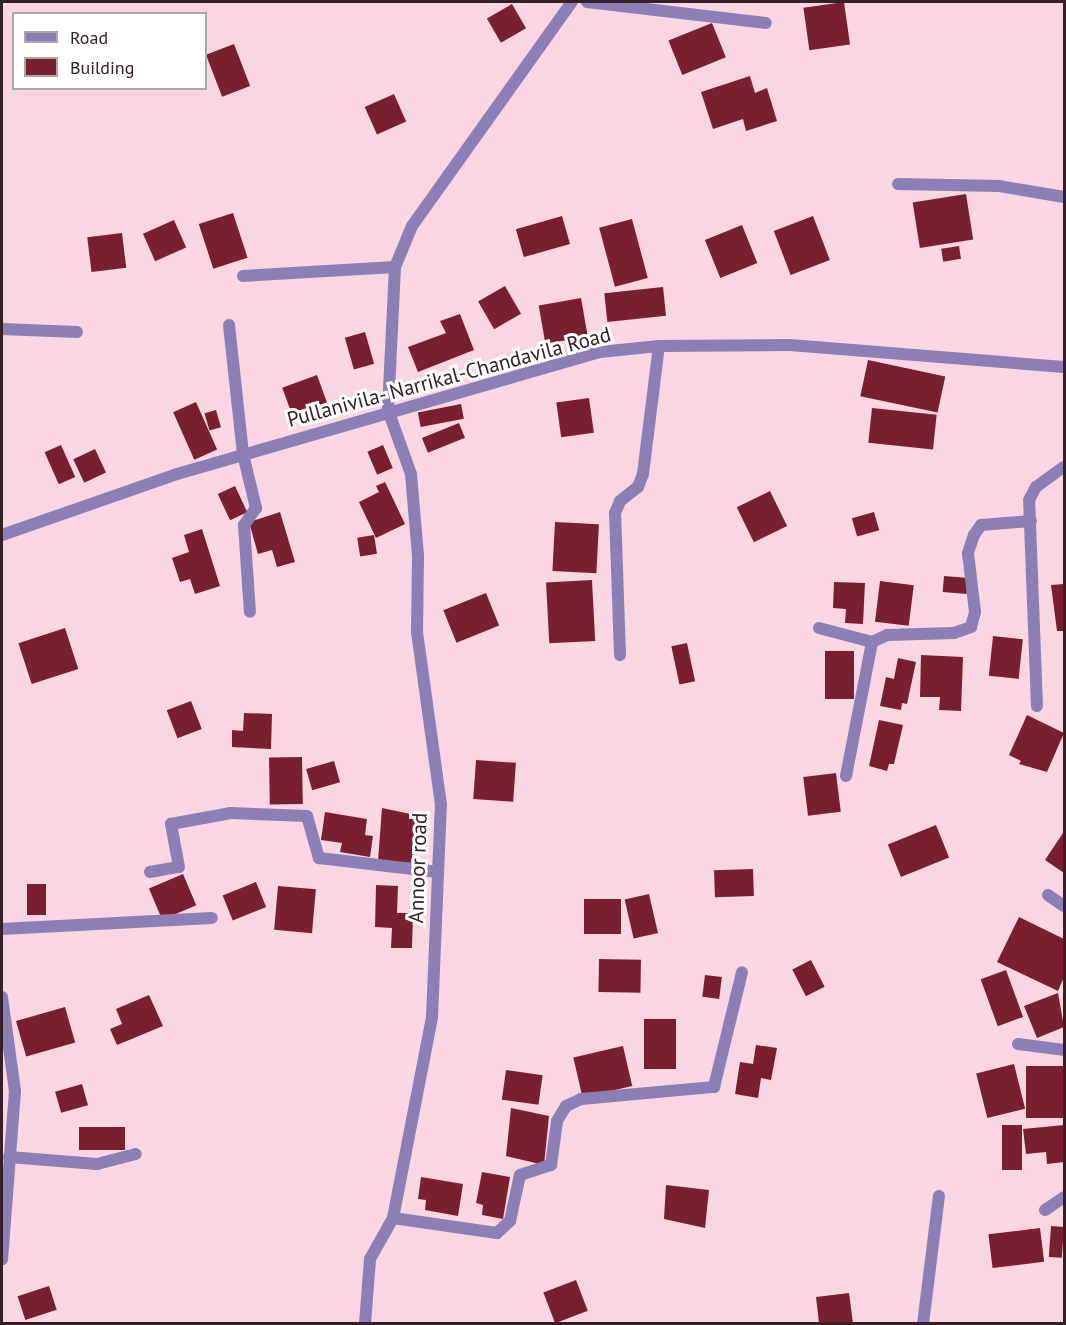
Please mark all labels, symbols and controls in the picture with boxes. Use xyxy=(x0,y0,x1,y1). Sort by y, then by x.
legend xyxy=(12,12,207,90)
text: Road xyxy=(70,26,108,49)
text: Building xyxy=(70,56,134,79)
street label: Pullanivila- Narrikal-Chandavila Road xyxy=(284,321,614,433)
street label: Annoor road xyxy=(403,812,433,924)

